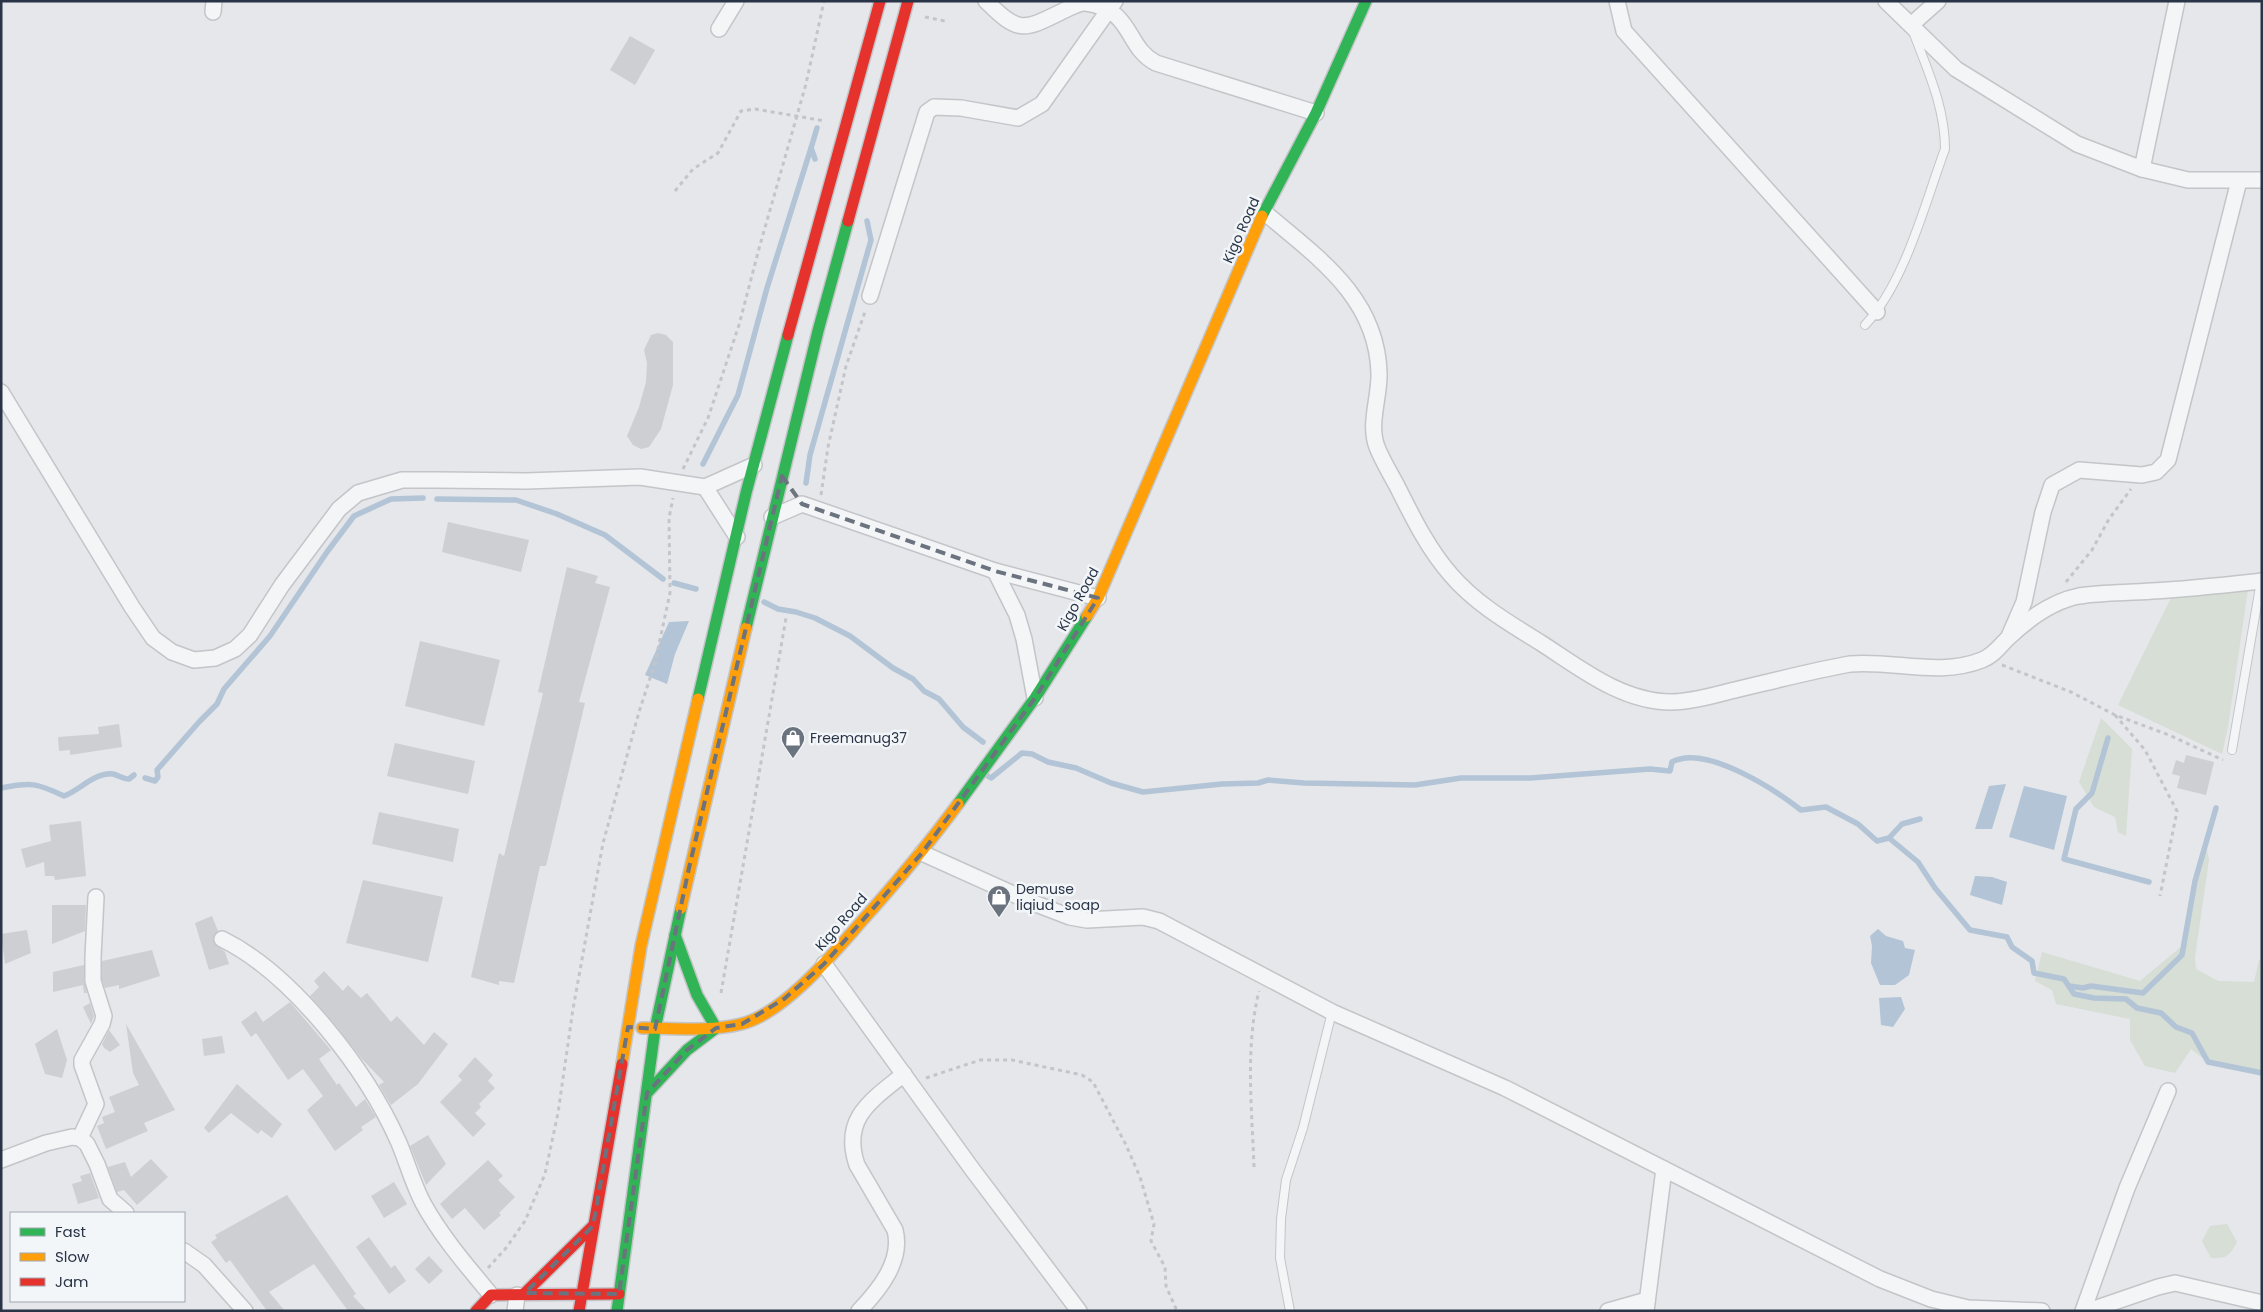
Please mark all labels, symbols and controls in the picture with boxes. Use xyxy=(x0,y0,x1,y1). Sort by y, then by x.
street label: Kigo Road xyxy=(1218,194,1264,266)
street label: Kigo Road xyxy=(1052,563,1104,635)
shop icon: Freemanug37 xyxy=(780,725,806,759)
place label: Freemanug37 xyxy=(810,728,907,748)
place label: Demuse liqiud_soap xyxy=(1016,879,1100,915)
shop icon: Demuse liqiud_soap xyxy=(986,884,1012,918)
street label: Kigo Road xyxy=(810,889,872,955)
legend xyxy=(10,1212,185,1302)
text: Fast xyxy=(55,1221,86,1242)
text: Slow xyxy=(55,1246,90,1267)
text: Jam xyxy=(55,1271,89,1292)

